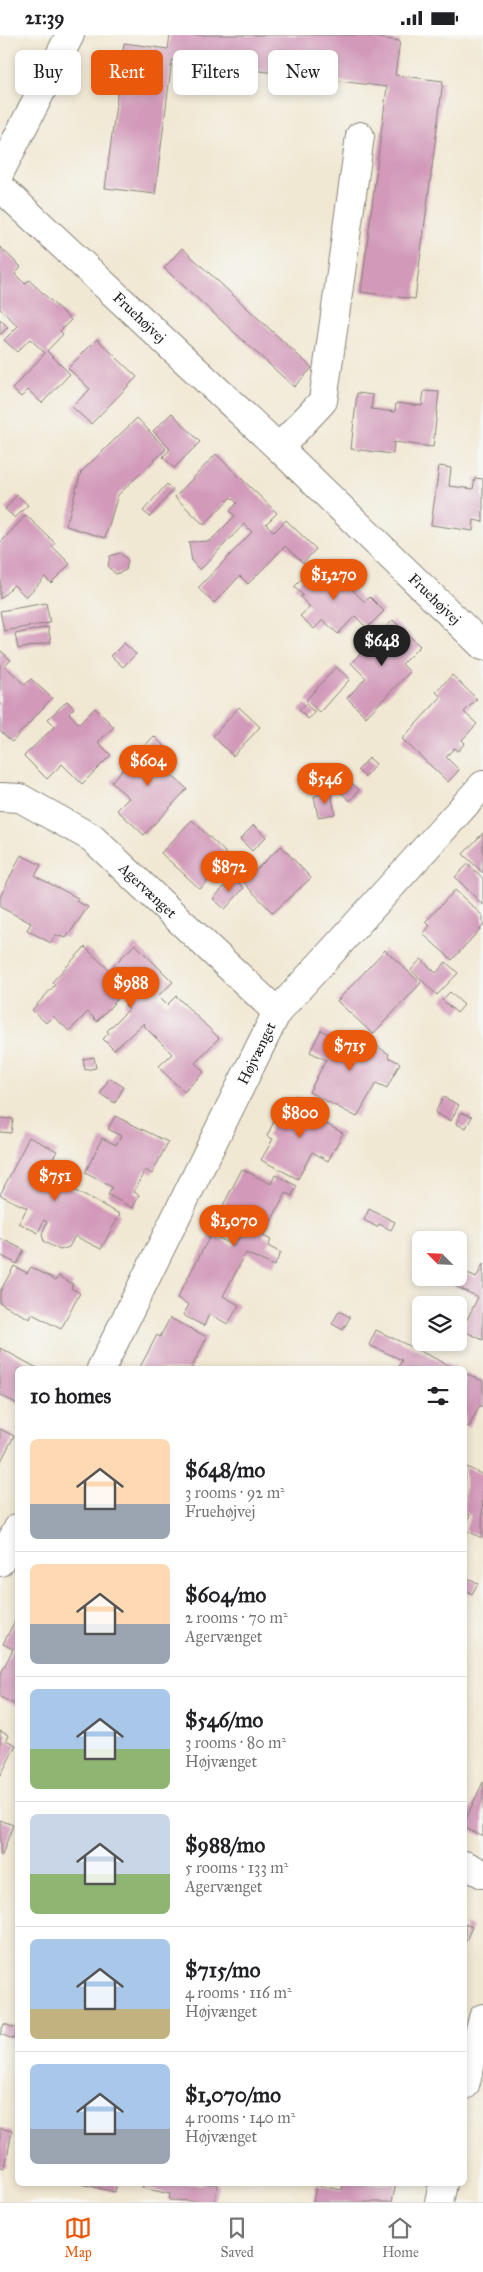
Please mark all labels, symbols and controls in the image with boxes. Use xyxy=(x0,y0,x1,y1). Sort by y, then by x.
text: 21:39 xyxy=(25,6,64,29)
chip: Buy xyxy=(15,50,81,95)
chip: Rent xyxy=(91,50,163,95)
chip: Filters xyxy=(173,50,258,95)
chip: New xyxy=(268,50,338,95)
street label: Fruehøjvej xyxy=(109,288,170,347)
pin: $1,270 xyxy=(293,559,375,601)
text: $1,270 xyxy=(311,565,357,584)
street label: Fruehøjvej xyxy=(405,570,465,629)
pin: $648 xyxy=(352,625,412,667)
text: $648 xyxy=(364,631,400,650)
pin: $604 xyxy=(118,745,178,787)
text: $604 xyxy=(130,751,166,770)
pin: $546 xyxy=(295,763,355,805)
text: $546 xyxy=(308,769,342,788)
pin: $872 xyxy=(199,851,259,893)
text: $872 xyxy=(212,857,246,876)
street label: Agervænget xyxy=(114,858,181,922)
pin: $988 xyxy=(101,967,161,1009)
text: $988 xyxy=(113,973,149,992)
street label: Højvænget xyxy=(234,1018,280,1088)
pin: $715 xyxy=(320,1029,380,1072)
text: $715 xyxy=(334,1036,366,1055)
pin: $800 xyxy=(270,1097,330,1139)
text: $800 xyxy=(282,1103,318,1122)
pin: $751 xyxy=(25,1159,85,1202)
text: $751 xyxy=(39,1166,71,1185)
pin: $1,070 xyxy=(193,1205,275,1247)
text: $1,070 xyxy=(210,1211,258,1230)
north arrow xyxy=(412,1231,468,1286)
map controls xyxy=(412,1231,467,1351)
button: layers xyxy=(412,1296,467,1351)
icon: filters xyxy=(424,1382,452,1410)
text: 10 homes xyxy=(30,1383,111,1409)
text: $648/mo xyxy=(185,1457,265,1483)
icon: home xyxy=(70,1459,130,1519)
text: 3 rooms · 92 m² xyxy=(185,1483,285,1502)
text: Fruehøjvej xyxy=(185,1502,255,1521)
text: $604/mo xyxy=(185,1582,266,1608)
icon: home xyxy=(70,1584,130,1644)
text: 2 rooms · 70 m² xyxy=(185,1608,288,1627)
text: Agervænget xyxy=(185,1627,263,1646)
text: $546/mo xyxy=(185,1707,263,1733)
icon: home xyxy=(70,1709,130,1769)
text: 3 rooms · 80 m² xyxy=(185,1733,286,1752)
text: Højvænget xyxy=(185,1752,257,1771)
text: $988/mo xyxy=(185,1832,265,1858)
icon: home xyxy=(70,1834,130,1894)
text: 5 rooms · 133 m² xyxy=(185,1858,288,1877)
text: Agervænget xyxy=(185,1877,263,1896)
text: $715/mo xyxy=(185,1957,260,1983)
icon: home xyxy=(70,1959,130,2019)
text: 4 rooms · 116 m² xyxy=(185,1983,292,2002)
text: Højvænget xyxy=(185,2002,257,2021)
text: $1,070/mo xyxy=(185,2082,281,2108)
icon: home xyxy=(70,2084,130,2144)
text: 4 rooms · 140 m² xyxy=(185,2108,295,2127)
text: Højvænget xyxy=(185,2127,257,2146)
tab: Map xyxy=(64,2214,92,2261)
tab: Saved xyxy=(221,2214,254,2261)
tab: Home xyxy=(382,2214,419,2261)

